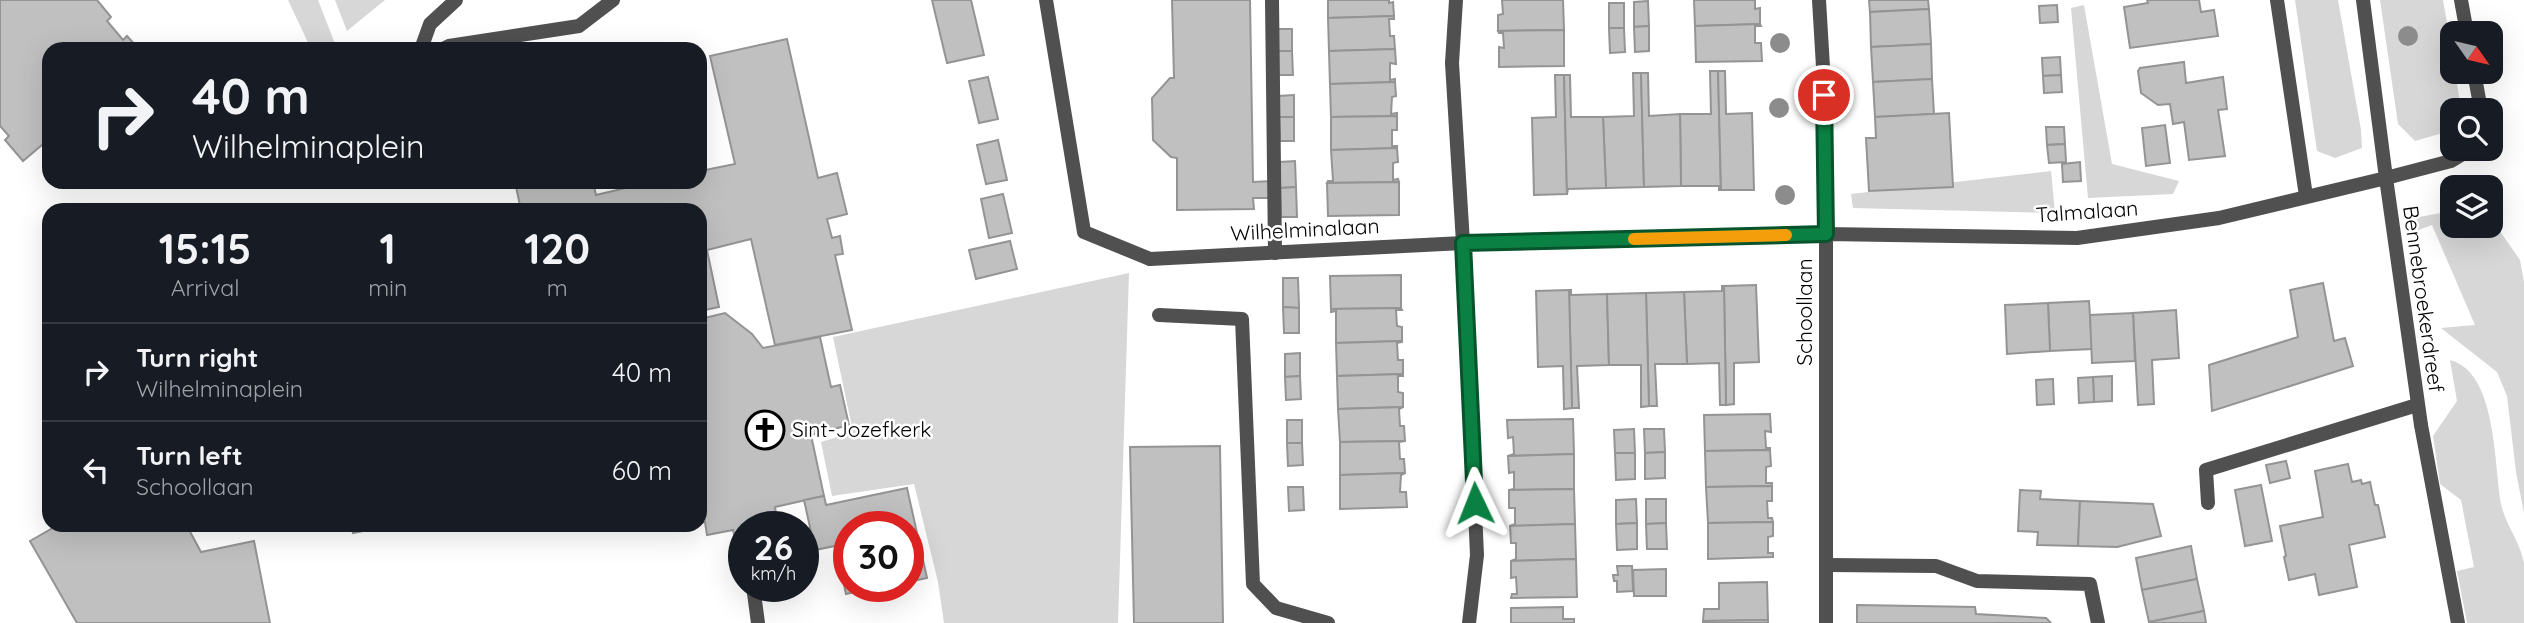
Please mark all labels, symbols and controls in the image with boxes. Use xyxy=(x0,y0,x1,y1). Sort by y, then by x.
north arrow xyxy=(2440,21,2502,84)
map controls xyxy=(2440,21,2503,238)
text: 40 m xyxy=(192,65,310,126)
pin xyxy=(1794,65,1854,125)
icon: right xyxy=(77,70,168,161)
icon: arrive xyxy=(1805,76,1843,114)
button: search xyxy=(2440,98,2503,161)
text: Wilhelminaplein xyxy=(192,126,425,166)
button: layers xyxy=(2440,175,2503,238)
street label: Talmalaan xyxy=(2035,194,2139,228)
street label: Bennebroekerdreef xyxy=(2398,204,2450,394)
street label: Wilhelminalaan xyxy=(1230,212,1380,246)
text: 15:15 xyxy=(159,222,251,275)
text: 1 xyxy=(380,222,396,275)
text: 120 xyxy=(524,222,590,275)
street label: Schoollaan xyxy=(1791,258,1817,366)
text: Arrival xyxy=(171,273,240,302)
text: min xyxy=(368,273,407,302)
text: m xyxy=(547,273,568,302)
text: Turn right xyxy=(136,341,258,374)
icon: right xyxy=(77,353,115,391)
text: 40 m xyxy=(612,356,672,389)
text: Wilhelminaplein xyxy=(136,374,303,403)
church icon: Sint-Jozefkerk xyxy=(744,409,786,451)
place label: Sint-Jozefkerk xyxy=(792,416,931,442)
text: Turn left xyxy=(136,439,243,472)
icon: left xyxy=(77,451,115,489)
text: 60 m xyxy=(612,454,672,487)
position arrow xyxy=(1438,466,1512,540)
text: Schoollaan xyxy=(136,472,254,501)
speed limit sign: 30 xyxy=(833,511,924,602)
text: 26 xyxy=(754,525,793,569)
text: km/h xyxy=(751,562,796,585)

